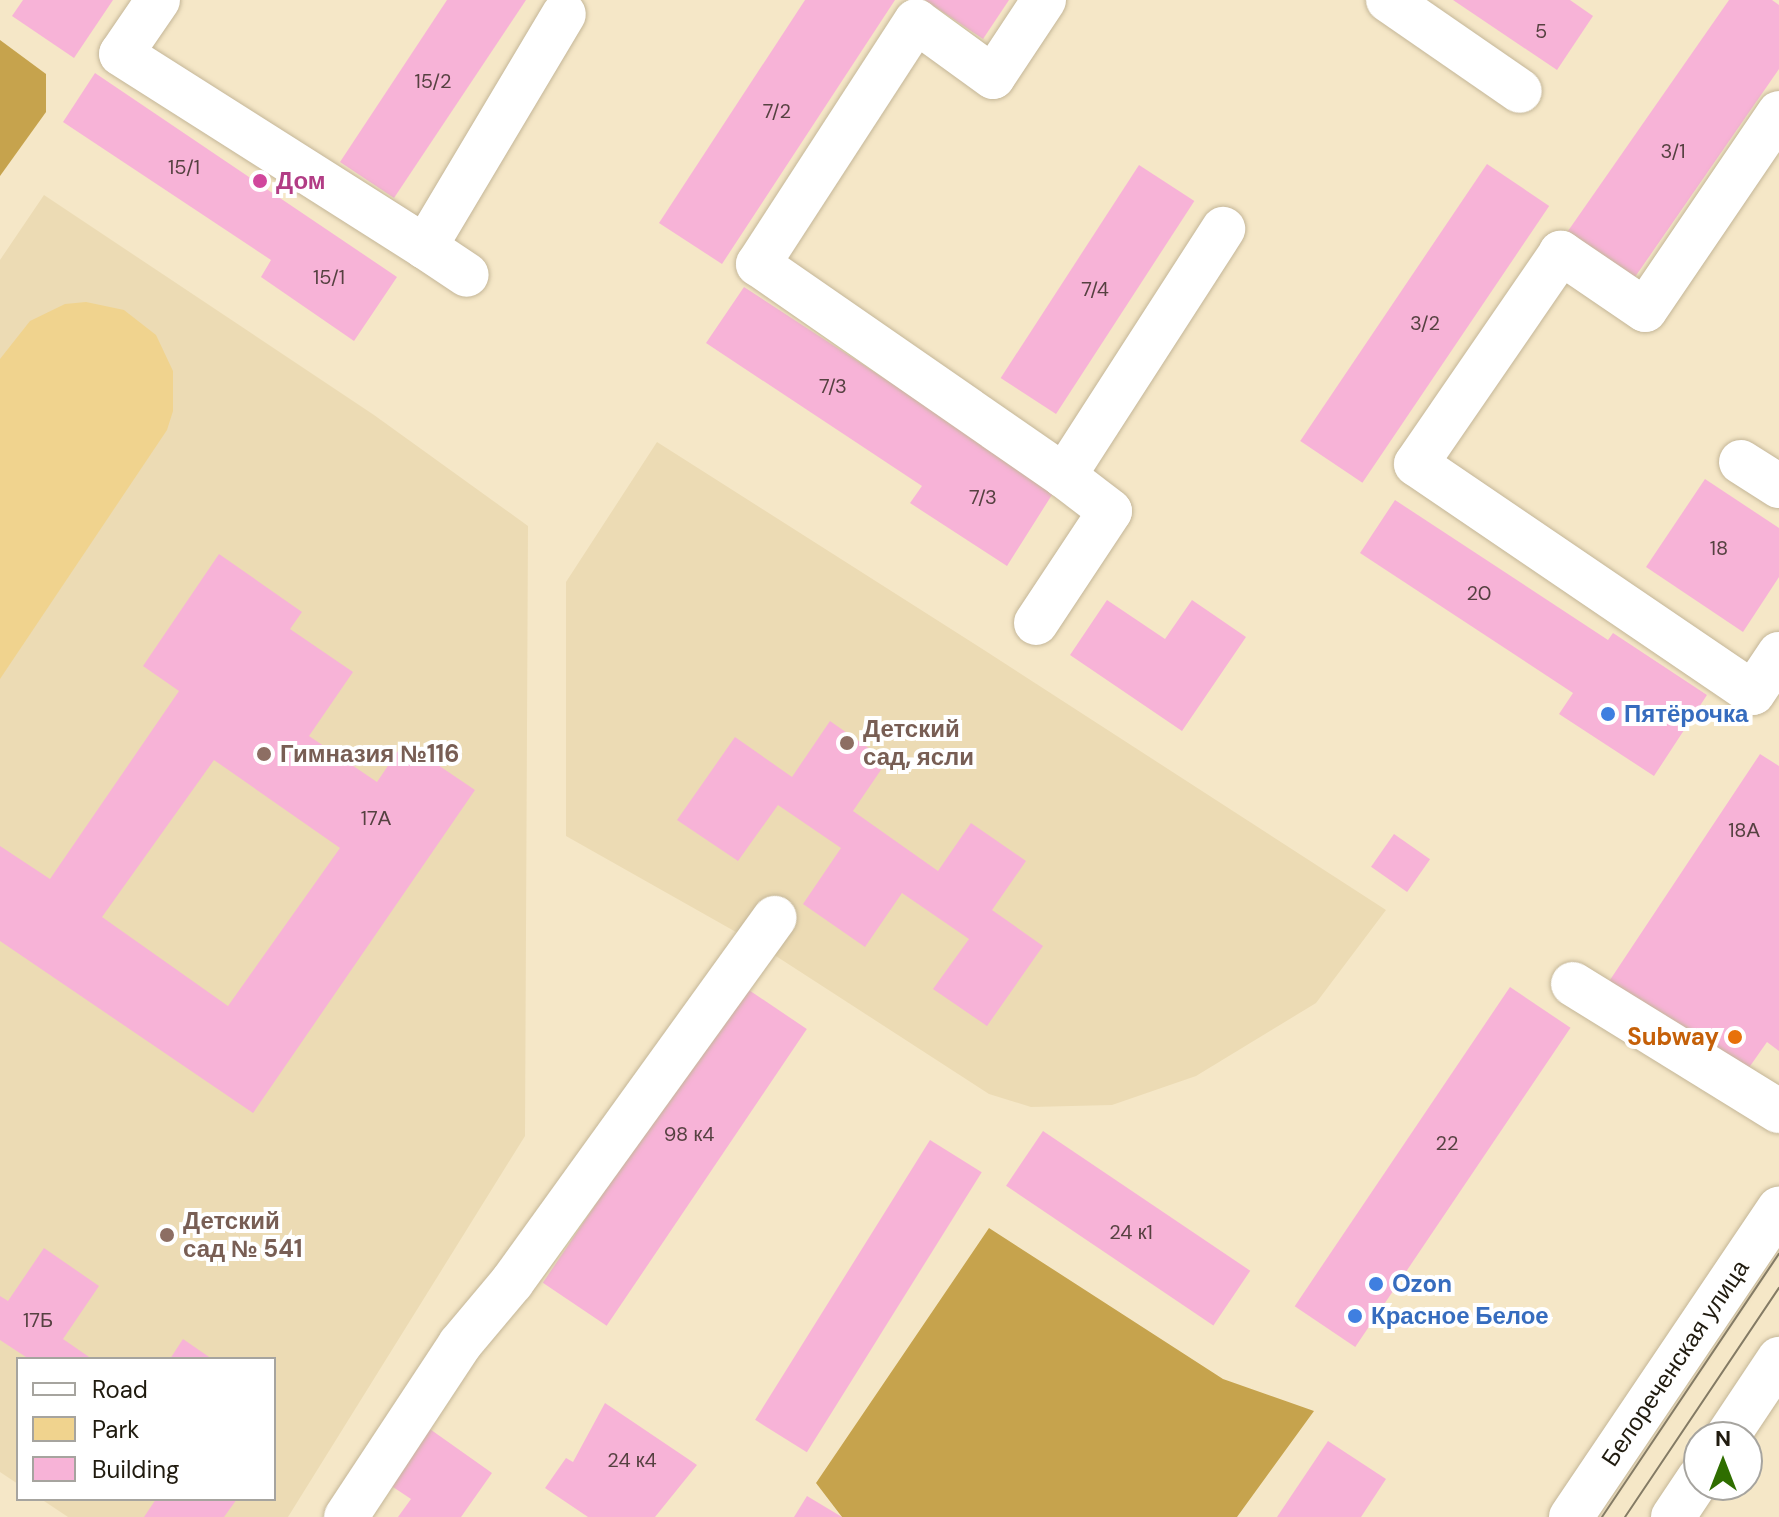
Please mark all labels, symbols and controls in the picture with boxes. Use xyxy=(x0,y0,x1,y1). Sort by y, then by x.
house number: 5 xyxy=(1535,19,1547,43)
house number: 15/2 xyxy=(414,69,452,93)
house number: 7/2 xyxy=(763,99,791,123)
house number: 3/1 xyxy=(1661,139,1685,163)
house number: 15/1 xyxy=(168,155,200,179)
place label: Дом xyxy=(276,167,325,195)
marker: Дом xyxy=(251,172,269,190)
house number: 15/1 xyxy=(313,265,345,289)
house number: 7/4 xyxy=(1081,277,1109,301)
house number: 3/2 xyxy=(1410,311,1440,335)
house number: 7/3 xyxy=(819,374,847,398)
house number: 7/3 xyxy=(969,485,997,509)
house number: 18 xyxy=(1710,536,1728,560)
house number: 20 xyxy=(1467,581,1491,605)
place label: Пятёрочка xyxy=(1624,700,1748,728)
marker: Пятёрочка xyxy=(1599,705,1617,723)
place label: Детский сад, ясли xyxy=(863,715,974,771)
marker: Детский сад, ясли xyxy=(838,734,856,752)
place label: Гимназия №116 xyxy=(280,740,459,768)
marker: Гимназия №116 xyxy=(255,745,273,763)
house number: 17А xyxy=(361,806,391,830)
house number: 18А xyxy=(1728,818,1760,842)
place label: Subway xyxy=(1627,1023,1719,1051)
marker: Subway xyxy=(1726,1028,1744,1046)
house number: 98 к4 xyxy=(664,1122,714,1146)
house number: 22 xyxy=(1435,1131,1459,1155)
place label: Детский сад № 541 xyxy=(183,1207,303,1263)
house number: 24 к1 xyxy=(1109,1220,1153,1244)
marker: Детский сад № 541 xyxy=(158,1226,176,1244)
street label: Белореченская улица xyxy=(1595,1254,1755,1472)
place label: Ozon xyxy=(1392,1270,1452,1298)
marker: Ozon xyxy=(1367,1275,1385,1293)
place label: Красное Белое xyxy=(1371,1302,1549,1330)
marker: Красное Белое xyxy=(1346,1307,1364,1325)
house number: 17Б xyxy=(23,1308,53,1332)
legend xyxy=(16,1357,276,1501)
text: Road xyxy=(92,1374,148,1405)
text: Park xyxy=(92,1414,139,1445)
north arrow xyxy=(1683,1421,1763,1501)
text: N xyxy=(1715,1424,1731,1453)
house number: 24 к4 xyxy=(607,1448,657,1472)
text: Building xyxy=(92,1454,179,1485)

